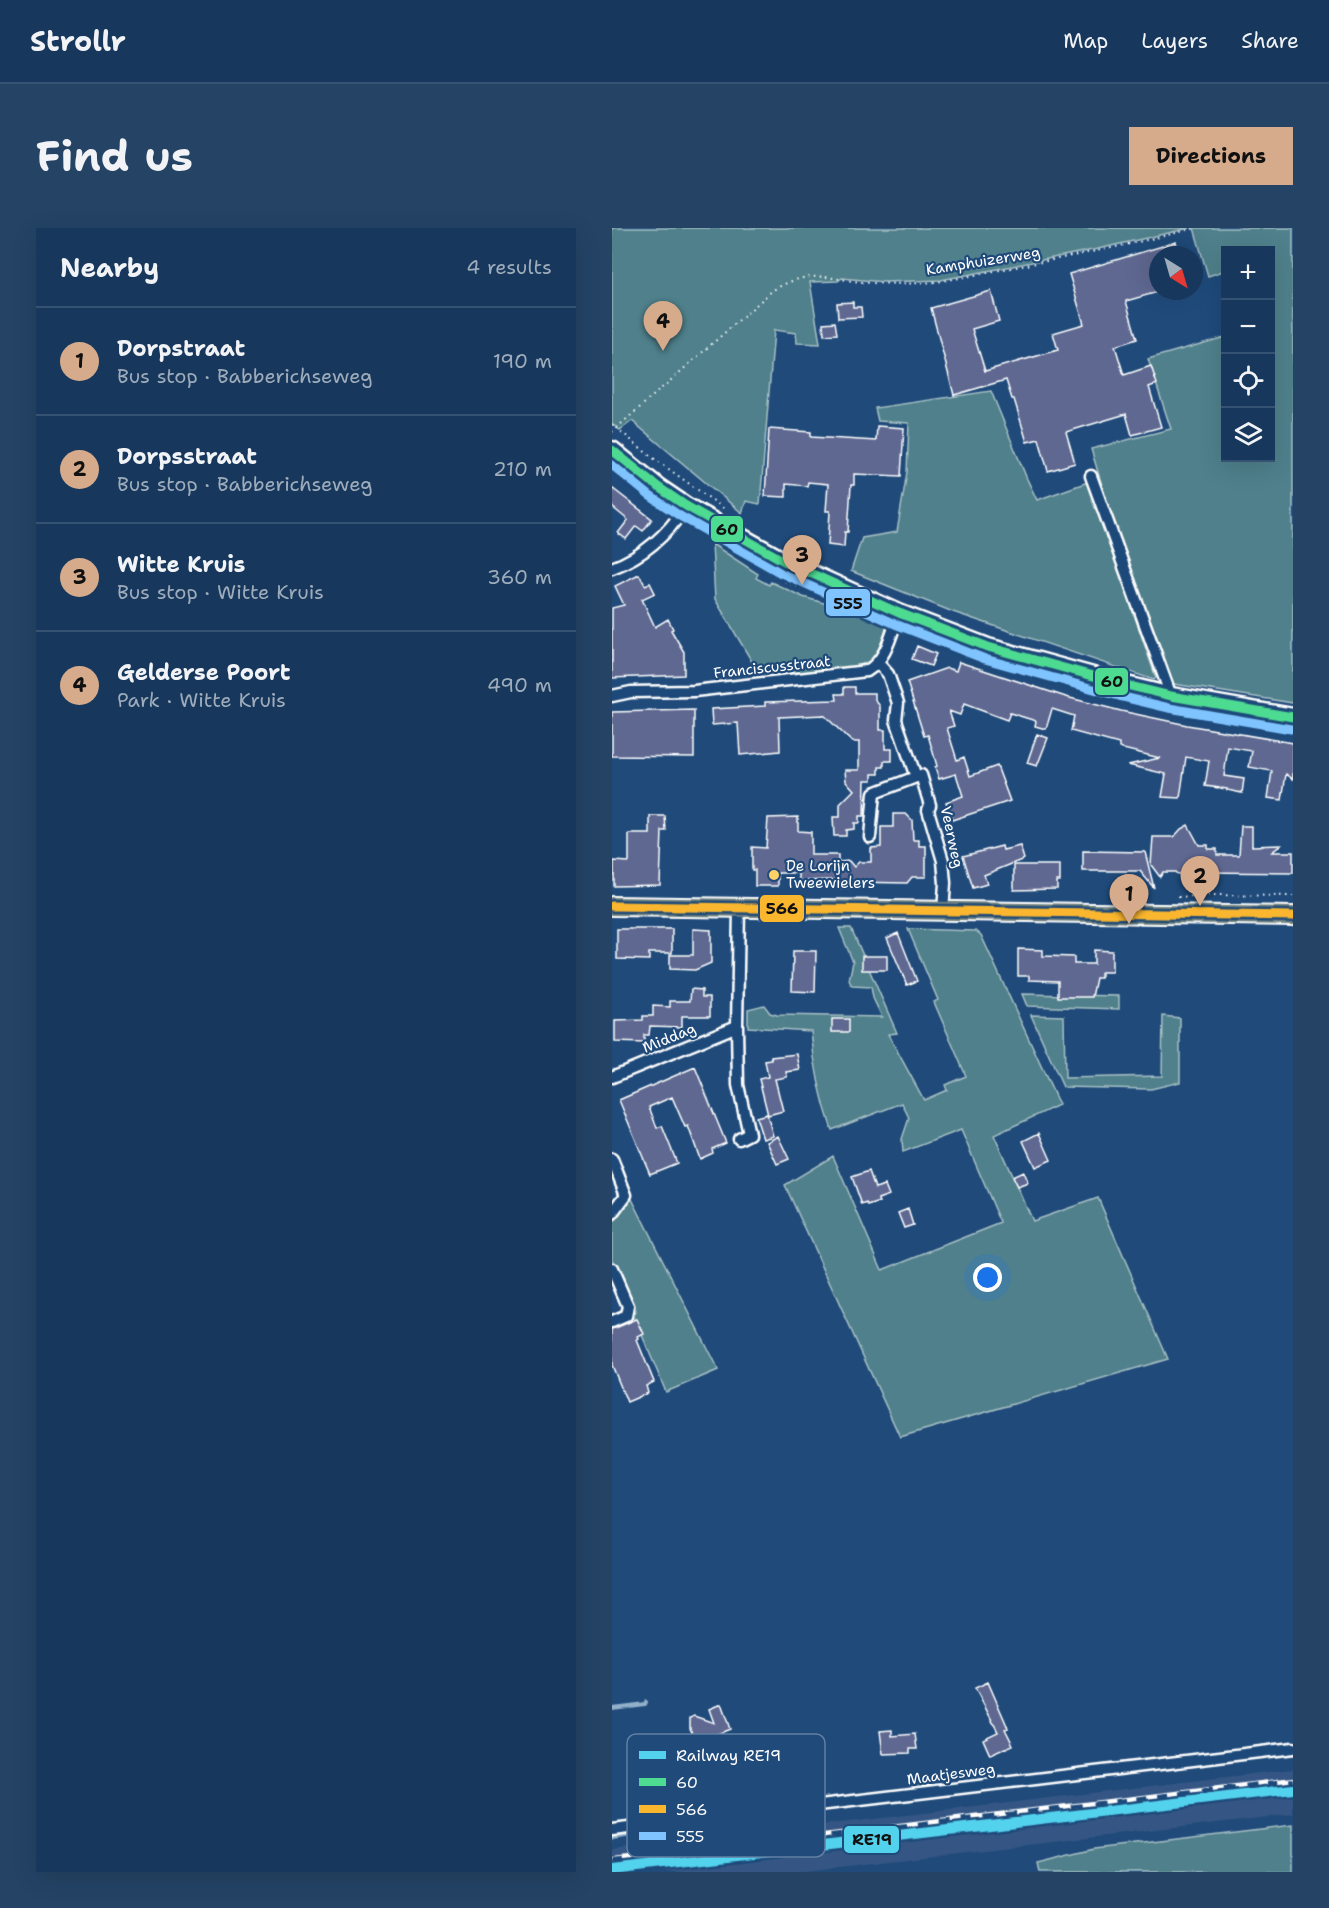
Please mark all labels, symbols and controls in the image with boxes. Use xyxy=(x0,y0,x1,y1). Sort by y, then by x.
text: Strollr xyxy=(30,22,126,60)
text: Map xyxy=(1063,27,1108,55)
text: Layers xyxy=(1141,27,1208,55)
text: Share xyxy=(1241,27,1299,55)
button: Directions xyxy=(1129,127,1293,185)
text: Find us xyxy=(36,128,193,184)
street label: Kamphuizerweg xyxy=(924,242,1042,280)
north arrow xyxy=(1149,246,1203,300)
map controls xyxy=(1221,246,1275,462)
button: + xyxy=(1221,246,1275,300)
text: Nearby xyxy=(60,250,159,285)
text: 4 results xyxy=(466,254,552,280)
button: − xyxy=(1221,300,1275,354)
pin: 4 xyxy=(644,302,682,351)
text: Dorpstraat xyxy=(117,334,245,363)
text: 1 xyxy=(75,348,84,374)
text: 190 m xyxy=(493,348,552,374)
button: locate xyxy=(1221,354,1275,408)
text: Bus stop · Babberichseweg xyxy=(117,363,373,389)
button: layers xyxy=(1221,408,1275,462)
text: Dorpsstraat xyxy=(117,442,257,471)
text: 2 xyxy=(73,456,87,482)
text: 210 m xyxy=(493,456,552,482)
text: Bus stop · Babberichseweg xyxy=(117,471,373,497)
line badge: 60 xyxy=(710,515,744,543)
text: 60 xyxy=(716,519,738,540)
pin: 3 xyxy=(782,536,822,585)
text: Witte Kruis xyxy=(117,550,245,579)
text: 3 xyxy=(73,564,87,590)
text: 360 m xyxy=(487,564,552,590)
text: Bus stop · Witte Kruis xyxy=(117,579,324,605)
line badge: 555 xyxy=(825,588,871,617)
text: 555 xyxy=(833,593,863,614)
street label: Franciscusstraat xyxy=(712,651,832,683)
text: Gelderse Poort xyxy=(117,658,291,687)
line badge: 60 xyxy=(1094,667,1129,696)
text: 60 xyxy=(1101,671,1123,692)
text: 4 xyxy=(73,672,87,698)
text: 490 m xyxy=(487,672,552,698)
text: Park · Witte Kruis xyxy=(117,687,286,713)
street label: Veerweg xyxy=(936,804,968,870)
place label: De Lorijn Tweewielers xyxy=(786,856,875,893)
pin: 2 xyxy=(1180,856,1220,906)
marker: De Lorijn Tweewielers xyxy=(767,868,781,882)
pin: 1 xyxy=(1110,874,1148,924)
line badge: 566 xyxy=(759,894,805,923)
text: 566 xyxy=(766,898,798,919)
street label: Middag xyxy=(639,1018,699,1058)
your location xyxy=(973,1263,1002,1292)
legend xyxy=(627,1734,825,1857)
text: Railway RE19 xyxy=(676,1745,781,1766)
street label: Maatjesweg xyxy=(906,1759,996,1789)
text: 60 xyxy=(676,1772,698,1793)
text: 566 xyxy=(676,1799,708,1820)
line badge: RE19 xyxy=(843,1825,900,1854)
text: 555 xyxy=(676,1826,704,1847)
text: RE19 xyxy=(852,1829,892,1850)

